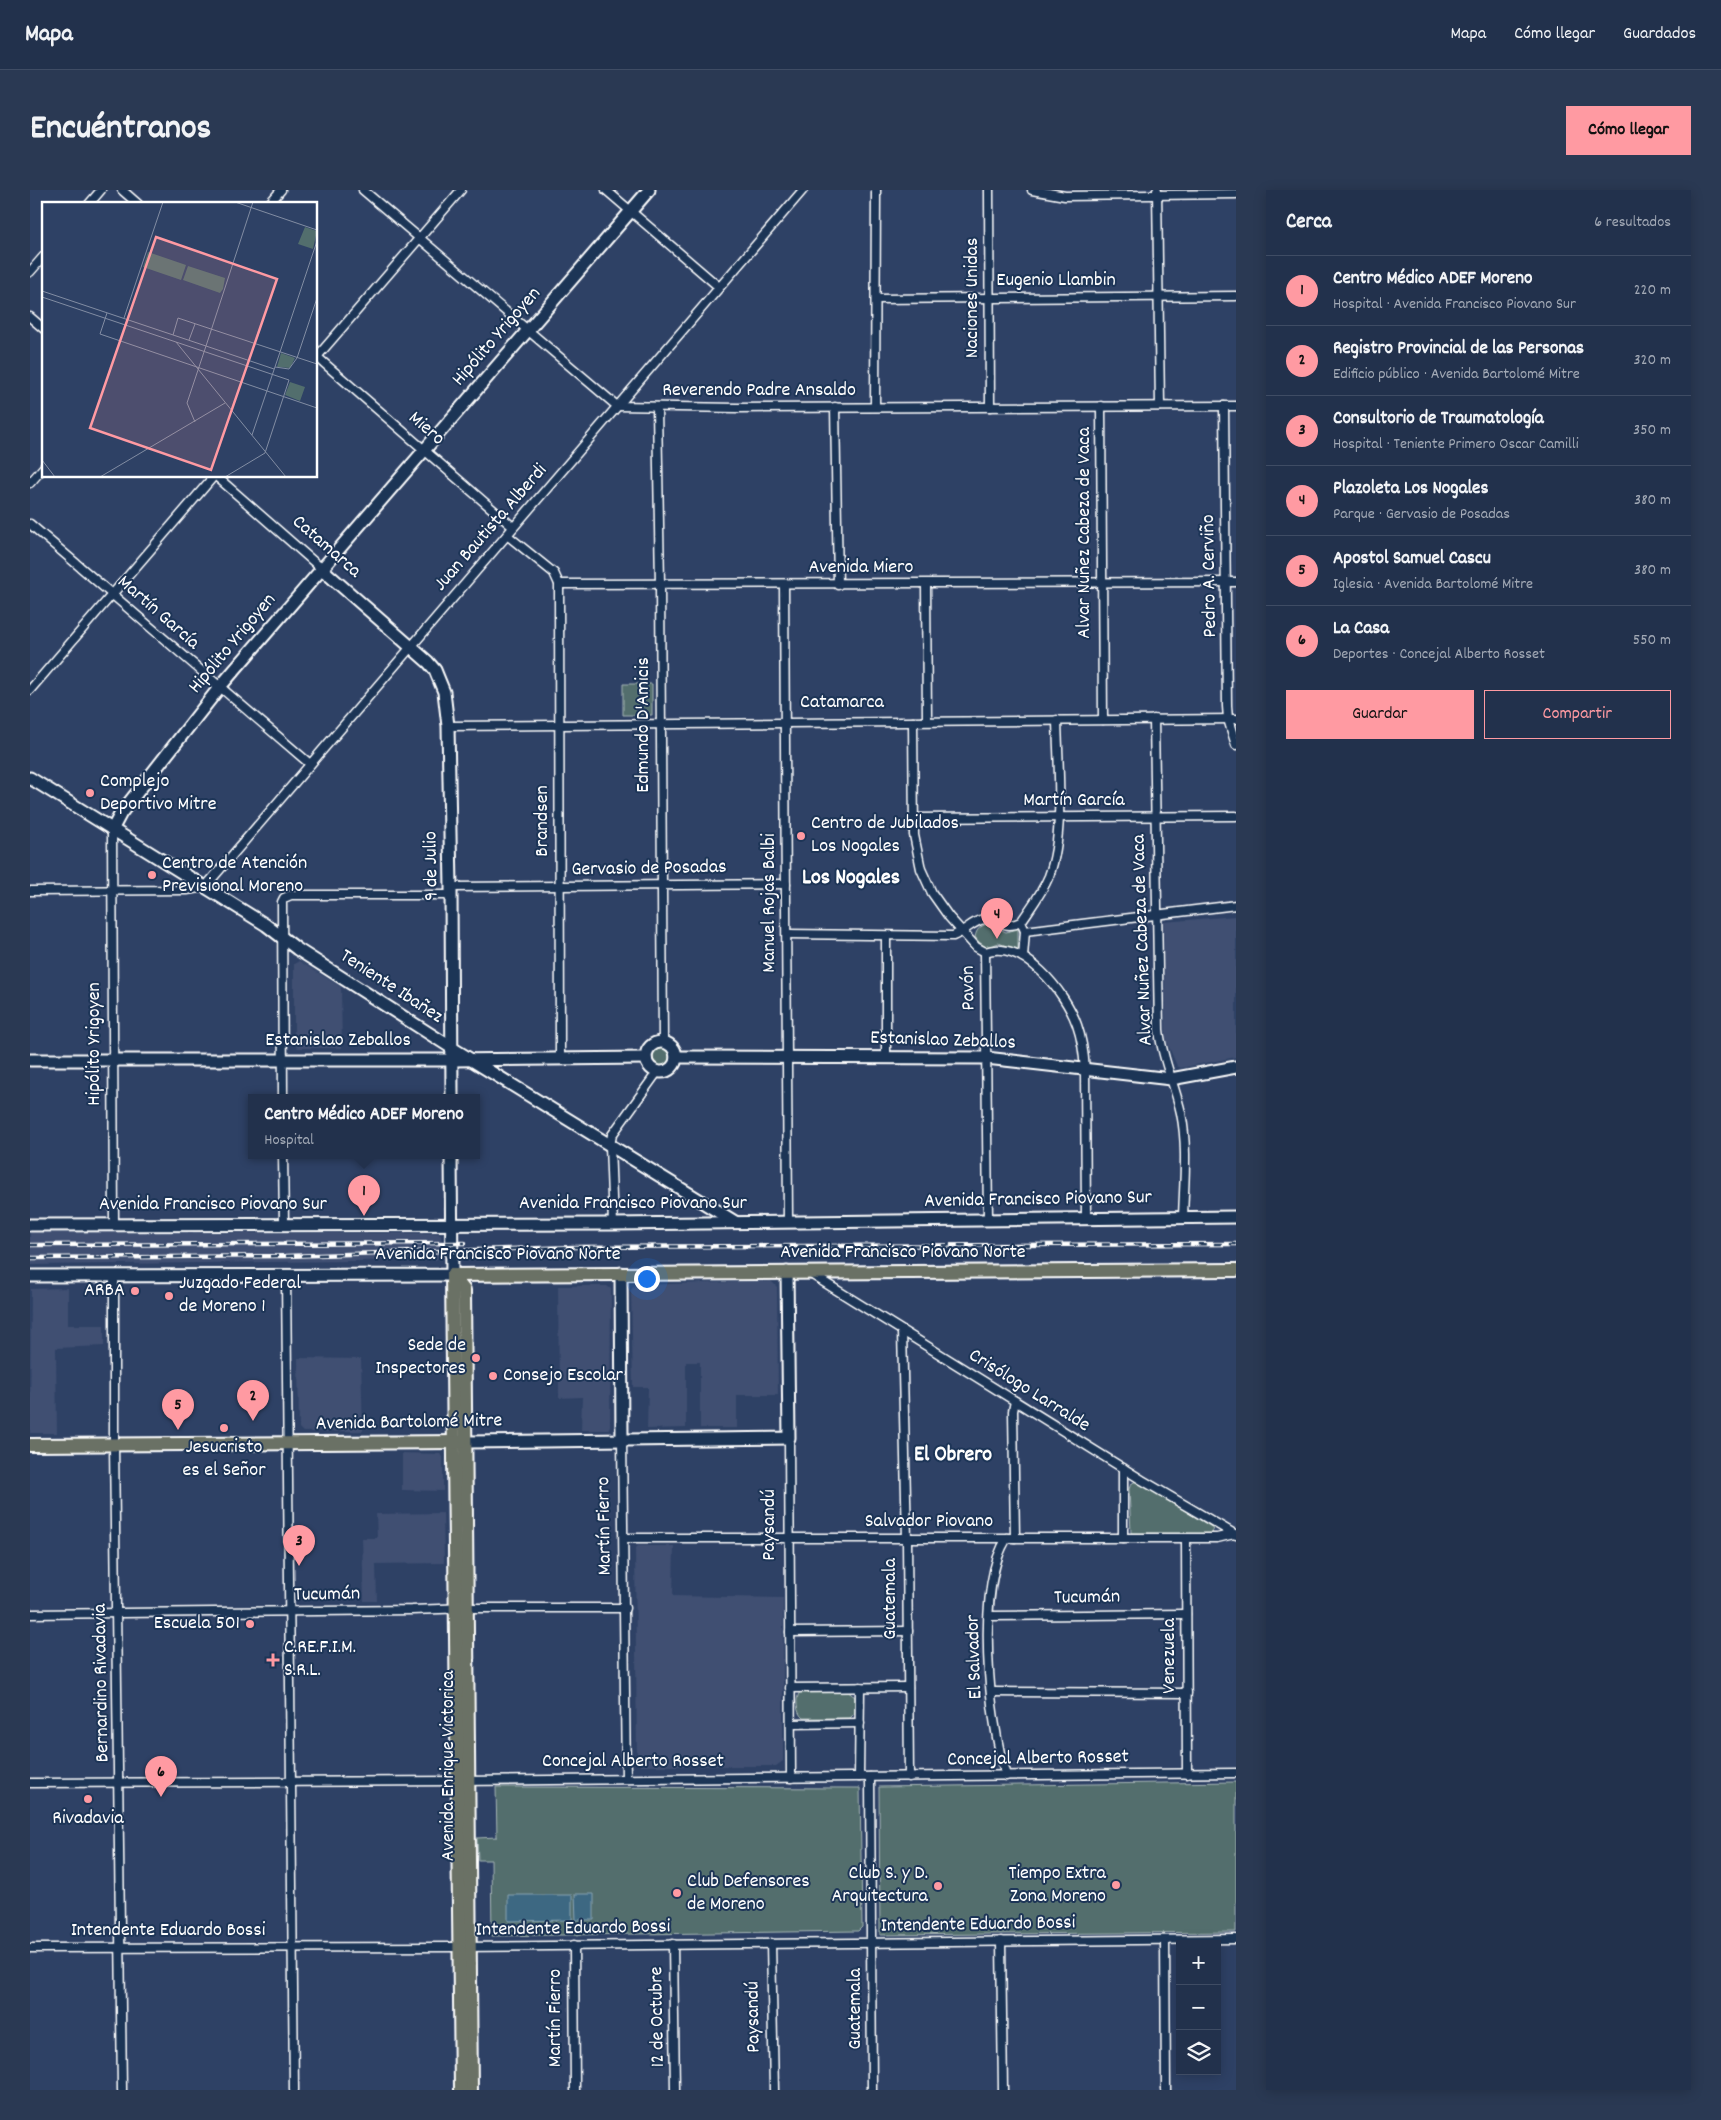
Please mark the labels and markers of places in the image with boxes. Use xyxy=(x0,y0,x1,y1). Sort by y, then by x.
place label: Complejo Deportivo Mitre xyxy=(100,768,217,819)
marker: Complejo Deportivo Mitre xyxy=(84,787,96,799)
place label: Centro de Jubilados Los Nogales xyxy=(811,810,959,861)
marker: Centro de Jubilados Los Nogales xyxy=(795,830,807,842)
place label: Centro de Atención Previsional Moreno xyxy=(162,850,307,901)
marker: Centro de Atención Previsional Moreno xyxy=(146,869,158,881)
pin: 4 xyxy=(981,898,1013,939)
pin: 1 xyxy=(348,1175,380,1216)
place label: Juzgado Federal de Moreno 1 xyxy=(179,1270,301,1321)
place label: ARBA xyxy=(84,1277,125,1305)
marker: ARBA xyxy=(129,1285,141,1297)
marker: Juzgado Federal de Moreno 1 xyxy=(163,1290,175,1302)
place label: Sede de Inspectores xyxy=(375,1332,466,1383)
marker: Sede de Inspectores xyxy=(470,1352,482,1364)
place label: Consejo Escolar xyxy=(503,1362,624,1390)
marker: Consejo Escolar xyxy=(487,1370,499,1382)
pin: 2 xyxy=(237,1380,269,1421)
pin: 5 xyxy=(162,1389,194,1430)
marker: Jesucristo es el Señor xyxy=(218,1422,230,1434)
place label: Jesucristo es el Señor xyxy=(182,1434,266,1485)
pin: 3 xyxy=(283,1525,315,1566)
place label: Escuela 501 xyxy=(154,1610,240,1638)
marker: Escuela 501 xyxy=(244,1618,256,1630)
place label: C.RE.F.I.M. S.R.L. xyxy=(284,1634,356,1685)
marker: C.RE.F.I.M. S.R.L. xyxy=(266,1653,280,1667)
pin: 6 xyxy=(145,1756,177,1797)
marker: Rivadavia xyxy=(82,1793,94,1805)
place label: Rivadavia xyxy=(52,1805,124,1833)
place label: Club S. y D. Arquitectura xyxy=(831,1860,929,1911)
place label: Tiempo Extra Zona Moreno xyxy=(1008,1860,1107,1911)
place label: Club Defensores de Moreno xyxy=(687,1868,810,1919)
marker: Tiempo Extra Zona Moreno xyxy=(1110,1879,1122,1891)
marker: Club S. y D. Arquitectura xyxy=(932,1880,944,1892)
marker: Club Defensores de Moreno xyxy=(671,1887,683,1899)

